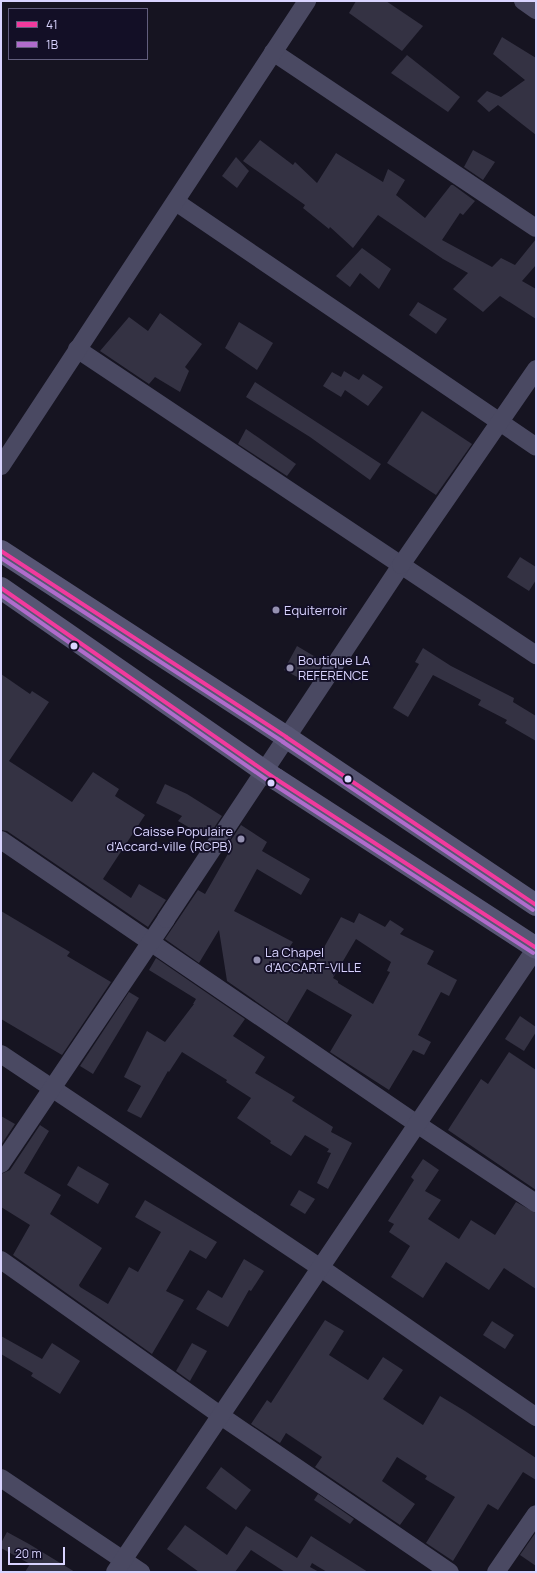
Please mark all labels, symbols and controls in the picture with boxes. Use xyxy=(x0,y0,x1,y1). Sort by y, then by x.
legend xyxy=(8,8,148,60)
text: 41 xyxy=(46,16,58,33)
text: 1B xyxy=(46,36,58,53)
place label: Equiterroir xyxy=(284,602,347,618)
marker: Equiterroir xyxy=(271,605,281,615)
unlabelled marker xyxy=(69,641,79,651)
place label: Boutique LA REFERENCE xyxy=(298,653,370,684)
marker: Boutique LA REFERENCE xyxy=(285,663,295,673)
unlabelled marker xyxy=(343,774,353,784)
unlabelled marker xyxy=(266,778,276,788)
place label: Caisse Populaire d'Accard-ville (RCPB) xyxy=(107,824,233,855)
marker: Caisse Populaire d'Accard-ville (RCPB) xyxy=(236,834,246,844)
place label: La Chapel d'ACCART-VILLE xyxy=(265,945,361,976)
marker: La Chapel d'ACCART-VILLE xyxy=(252,955,262,965)
scale bar xyxy=(10,1539,67,1565)
text: 20 m xyxy=(15,1545,42,1562)

